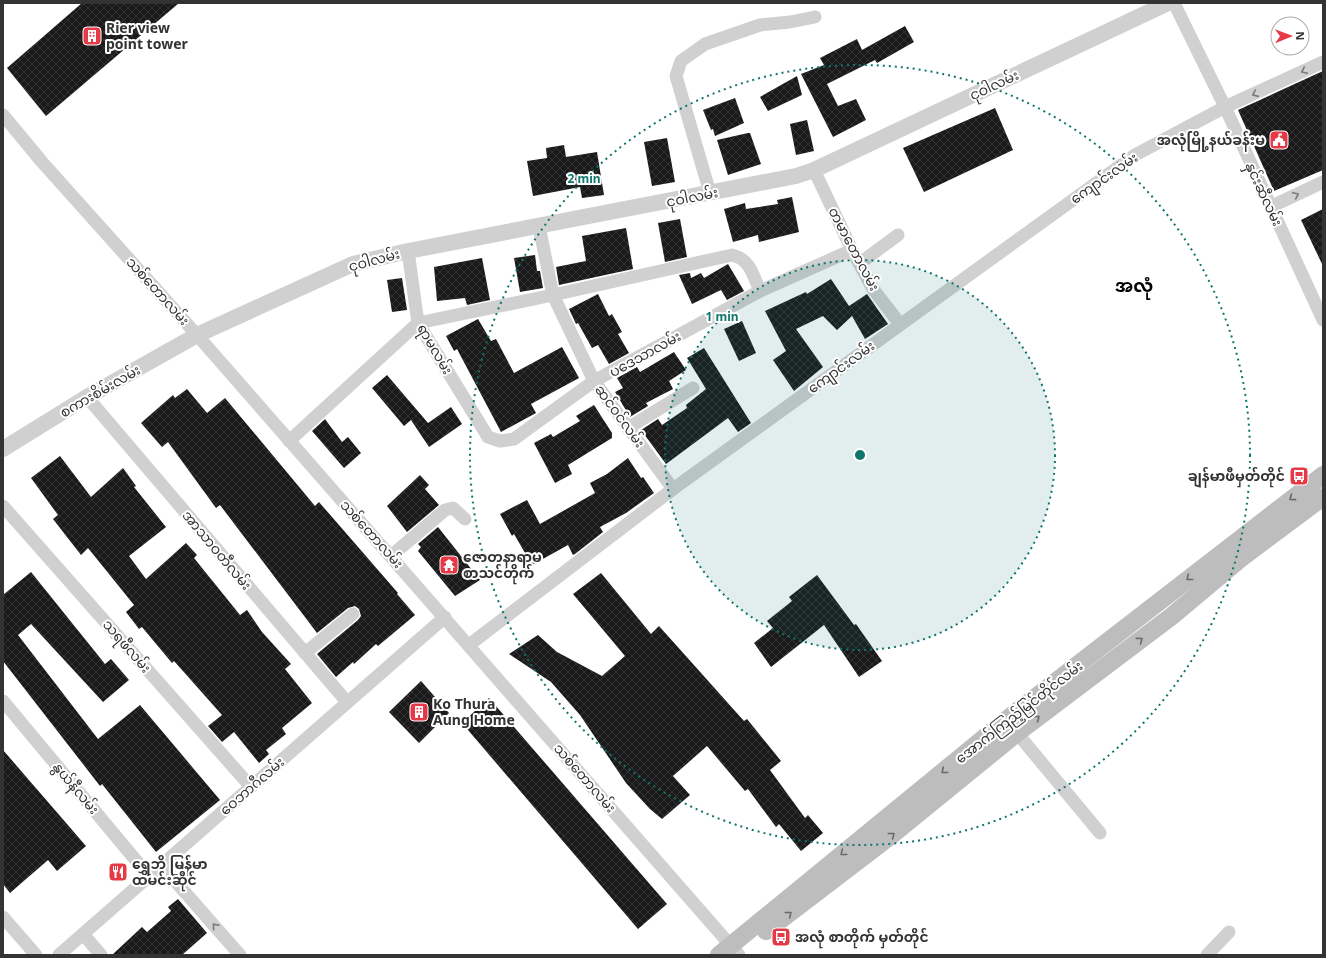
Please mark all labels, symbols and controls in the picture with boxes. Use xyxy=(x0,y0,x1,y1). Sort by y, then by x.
north arrow xyxy=(1270,16,1310,56)
place label: Rier view point tower xyxy=(106,18,188,53)
building icon: Rier view point tower xyxy=(81,25,103,47)
text: N xyxy=(1293,31,1308,40)
street label: ငုဝါလမ်း xyxy=(966,65,1023,107)
one-way arrow xyxy=(1301,66,1308,74)
one-way arrow xyxy=(1252,89,1259,97)
public building icon: အလုံမြို့နယ်ခန်းမ xyxy=(1268,129,1290,151)
place label: အလုံမြို့နယ်ခန်းမ xyxy=(1157,130,1265,152)
street label: ကျောင်းလမ်း xyxy=(1066,147,1143,210)
street label: နှင်းဆီလမ်း xyxy=(1239,159,1288,230)
text: 2 min xyxy=(567,170,601,187)
street label: ငုဝါလမ်း xyxy=(664,182,720,214)
one-way arrow xyxy=(1292,192,1300,200)
street label: တမာတောလမ်း xyxy=(824,204,885,294)
street label: ငုဝါလမ်း xyxy=(346,244,402,278)
street label: သစ်တောလမ်း xyxy=(123,252,194,329)
district label: အလုံ xyxy=(1115,273,1153,300)
text: 1 min xyxy=(705,308,739,325)
street label: ရာမလမ်း xyxy=(411,320,458,379)
street label: ပဒေသာလမ်း xyxy=(605,326,684,381)
street label: ကျောင်းလမ်း xyxy=(803,336,880,400)
street label: စကားစိမ်းလမ်း xyxy=(56,360,144,421)
street label: ဆင်ဝင်လမ်း xyxy=(591,380,650,451)
centre of rings xyxy=(853,448,867,462)
bus stop icon: ချန်မာဖီမှတ်တိုင် xyxy=(1288,465,1310,487)
place label: ချန်မာဖီမှတ်တိုင် xyxy=(1188,466,1285,488)
one-way arrow xyxy=(1289,494,1296,501)
street label: သစ်တောလမ်း xyxy=(337,495,408,572)
street label: အာသာဝတီလမ်း xyxy=(178,506,256,594)
place label: ဇောတနာရာမ စာသင်တိုက် xyxy=(463,547,542,585)
temple icon: ဇောတနာရာမ စာသင်တိုက် xyxy=(438,554,460,576)
one-way arrow xyxy=(1187,573,1194,580)
street label: သရဖီလမ်း xyxy=(97,615,156,678)
one-way arrow xyxy=(1136,638,1143,645)
street label: အောက်ကြည့်မြင်တိုင်လမ်း xyxy=(951,656,1088,770)
place label: Ko Thura Aung Home xyxy=(433,694,515,729)
building icon: Ko Thura Aung Home xyxy=(408,701,430,723)
one-way arrow xyxy=(1032,716,1039,723)
street label: သစ်တောလမ်း xyxy=(550,739,621,816)
street label: ဝေဘာဂီလမ်း xyxy=(215,752,288,819)
street label: နွယ်နီလမ်း xyxy=(47,758,104,820)
one-way arrow xyxy=(942,766,949,773)
one-way arrow xyxy=(887,833,894,840)
one-way arrow xyxy=(841,849,848,856)
place label: ရွှေဘို မြန်မာ ထမင်းဆိုင် xyxy=(132,854,208,892)
restaurant icon: ရွှေဘို မြန်မာ ထမင်းဆိုင် xyxy=(107,861,129,883)
one-way arrow xyxy=(784,912,791,919)
one-way arrow xyxy=(212,923,219,931)
bus stop icon: အလုံ စာတိုက် မှတ်တိုင် xyxy=(770,926,792,948)
place label: အလုံ စာတိုက် မှတ်တိုင် xyxy=(795,927,929,949)

